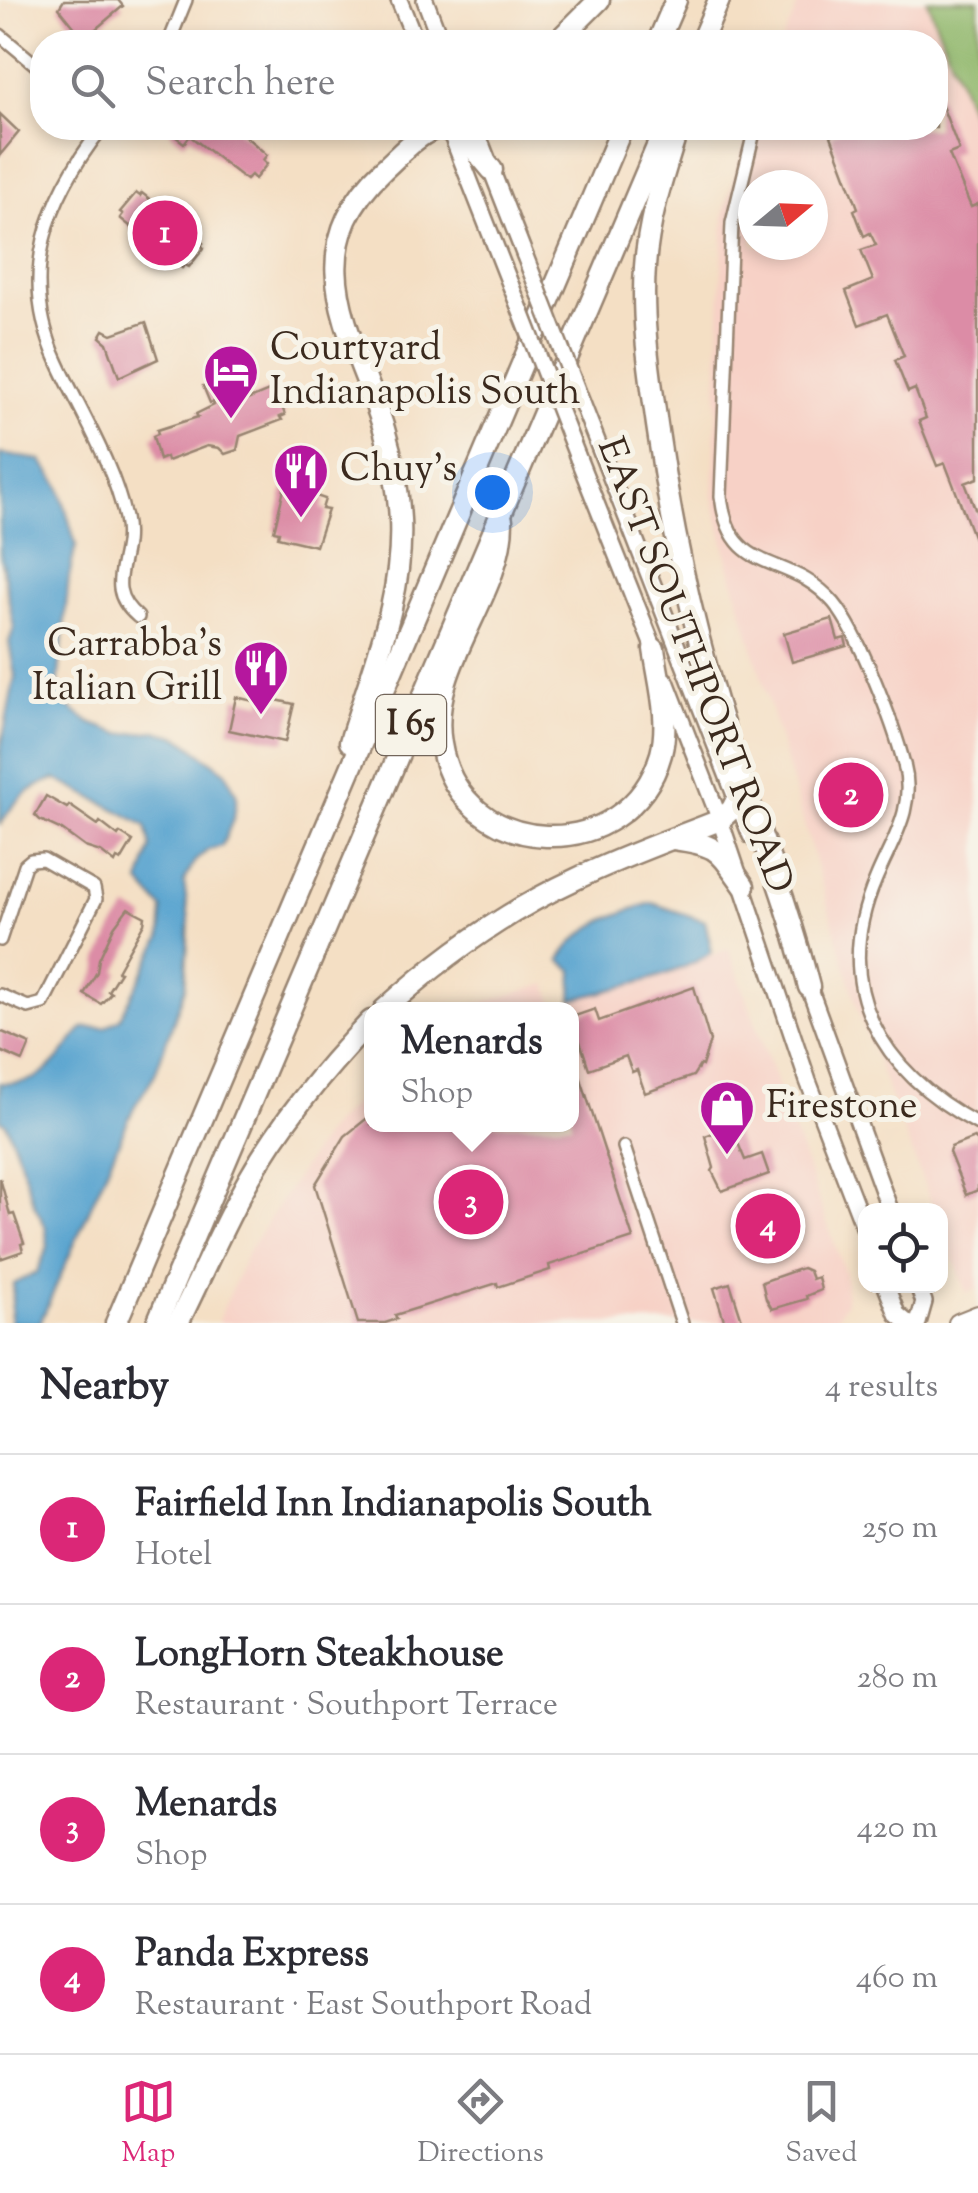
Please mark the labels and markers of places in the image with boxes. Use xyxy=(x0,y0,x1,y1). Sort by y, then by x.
pin: 1 xyxy=(132,196,198,270)
place label: Courtyard Indianapolis South xyxy=(270,323,581,421)
hotel icon: Courtyard Indianapolis South xyxy=(201,342,261,421)
restaurant icon: Chuy's xyxy=(271,441,331,520)
place label: Chuy's xyxy=(340,444,457,498)
place label: Carrabba's Italian Grill xyxy=(32,619,222,717)
restaurant icon: Carrabba's Italian Grill xyxy=(231,638,291,717)
pin: 2 xyxy=(818,758,884,832)
shop icon: Firestone xyxy=(697,1078,757,1157)
place label: Firestone xyxy=(766,1081,918,1135)
pin: 3 xyxy=(438,1164,504,1240)
pin: 4 xyxy=(736,1188,800,1264)

